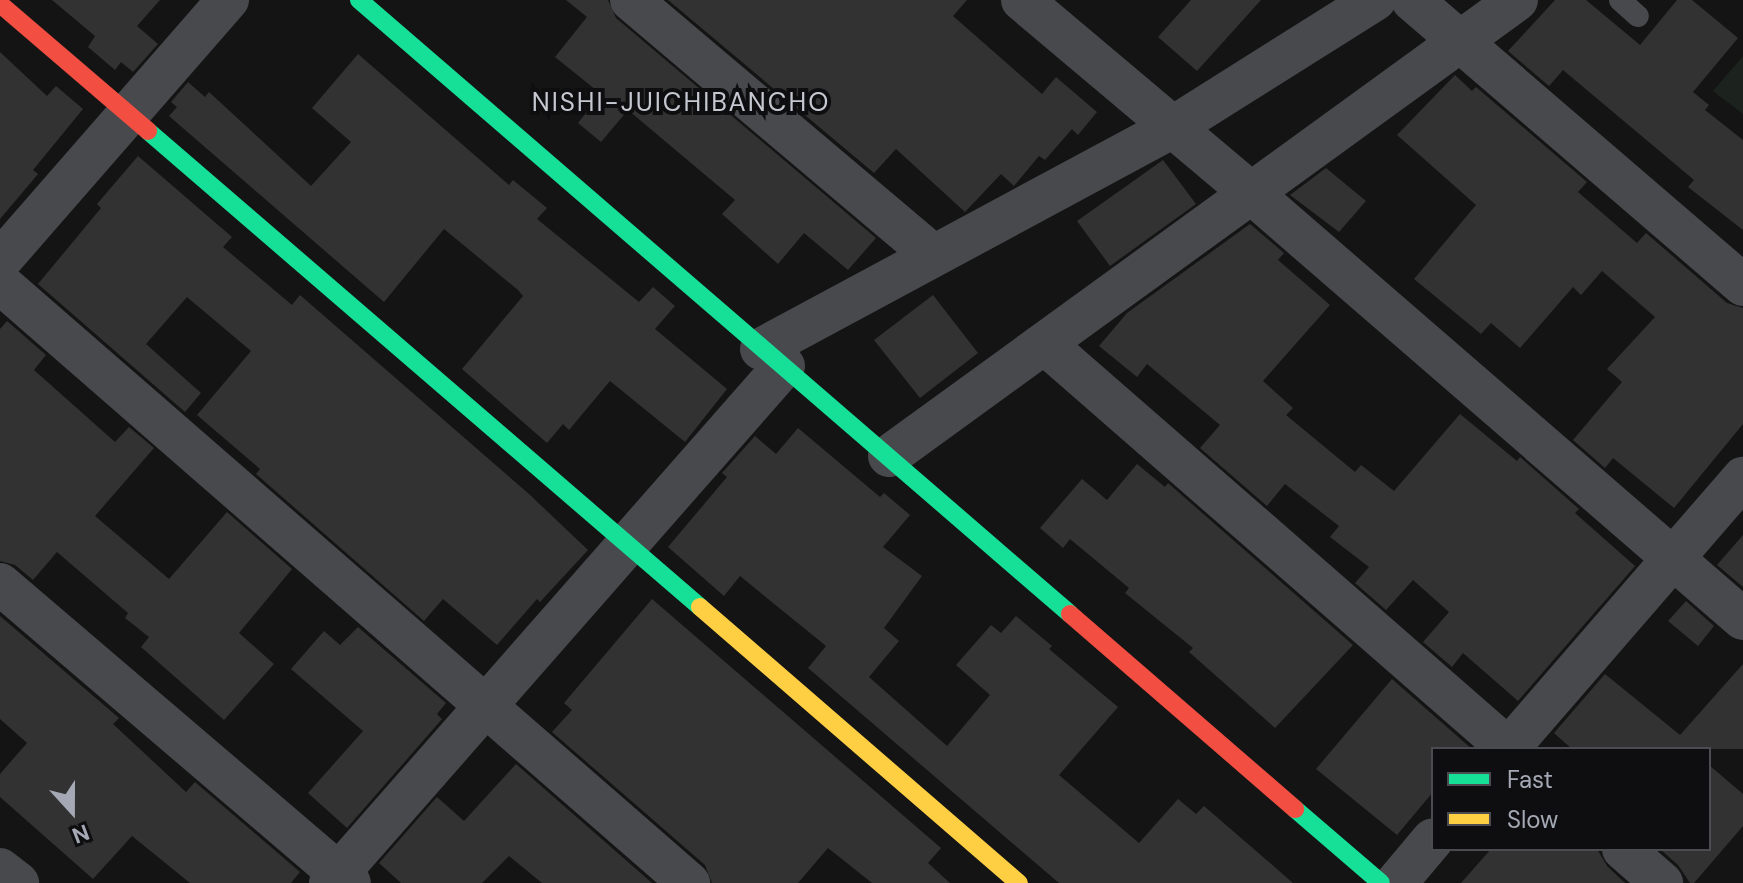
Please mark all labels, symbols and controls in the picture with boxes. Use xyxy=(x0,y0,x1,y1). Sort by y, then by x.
district label: NISHI-JUICHIBANCHO xyxy=(532,87,830,119)
legend xyxy=(1431,747,1711,851)
text: Fast xyxy=(1507,764,1553,795)
north arrow xyxy=(32,771,112,851)
text: Slow xyxy=(1507,804,1558,835)
text: N xyxy=(68,817,93,850)

